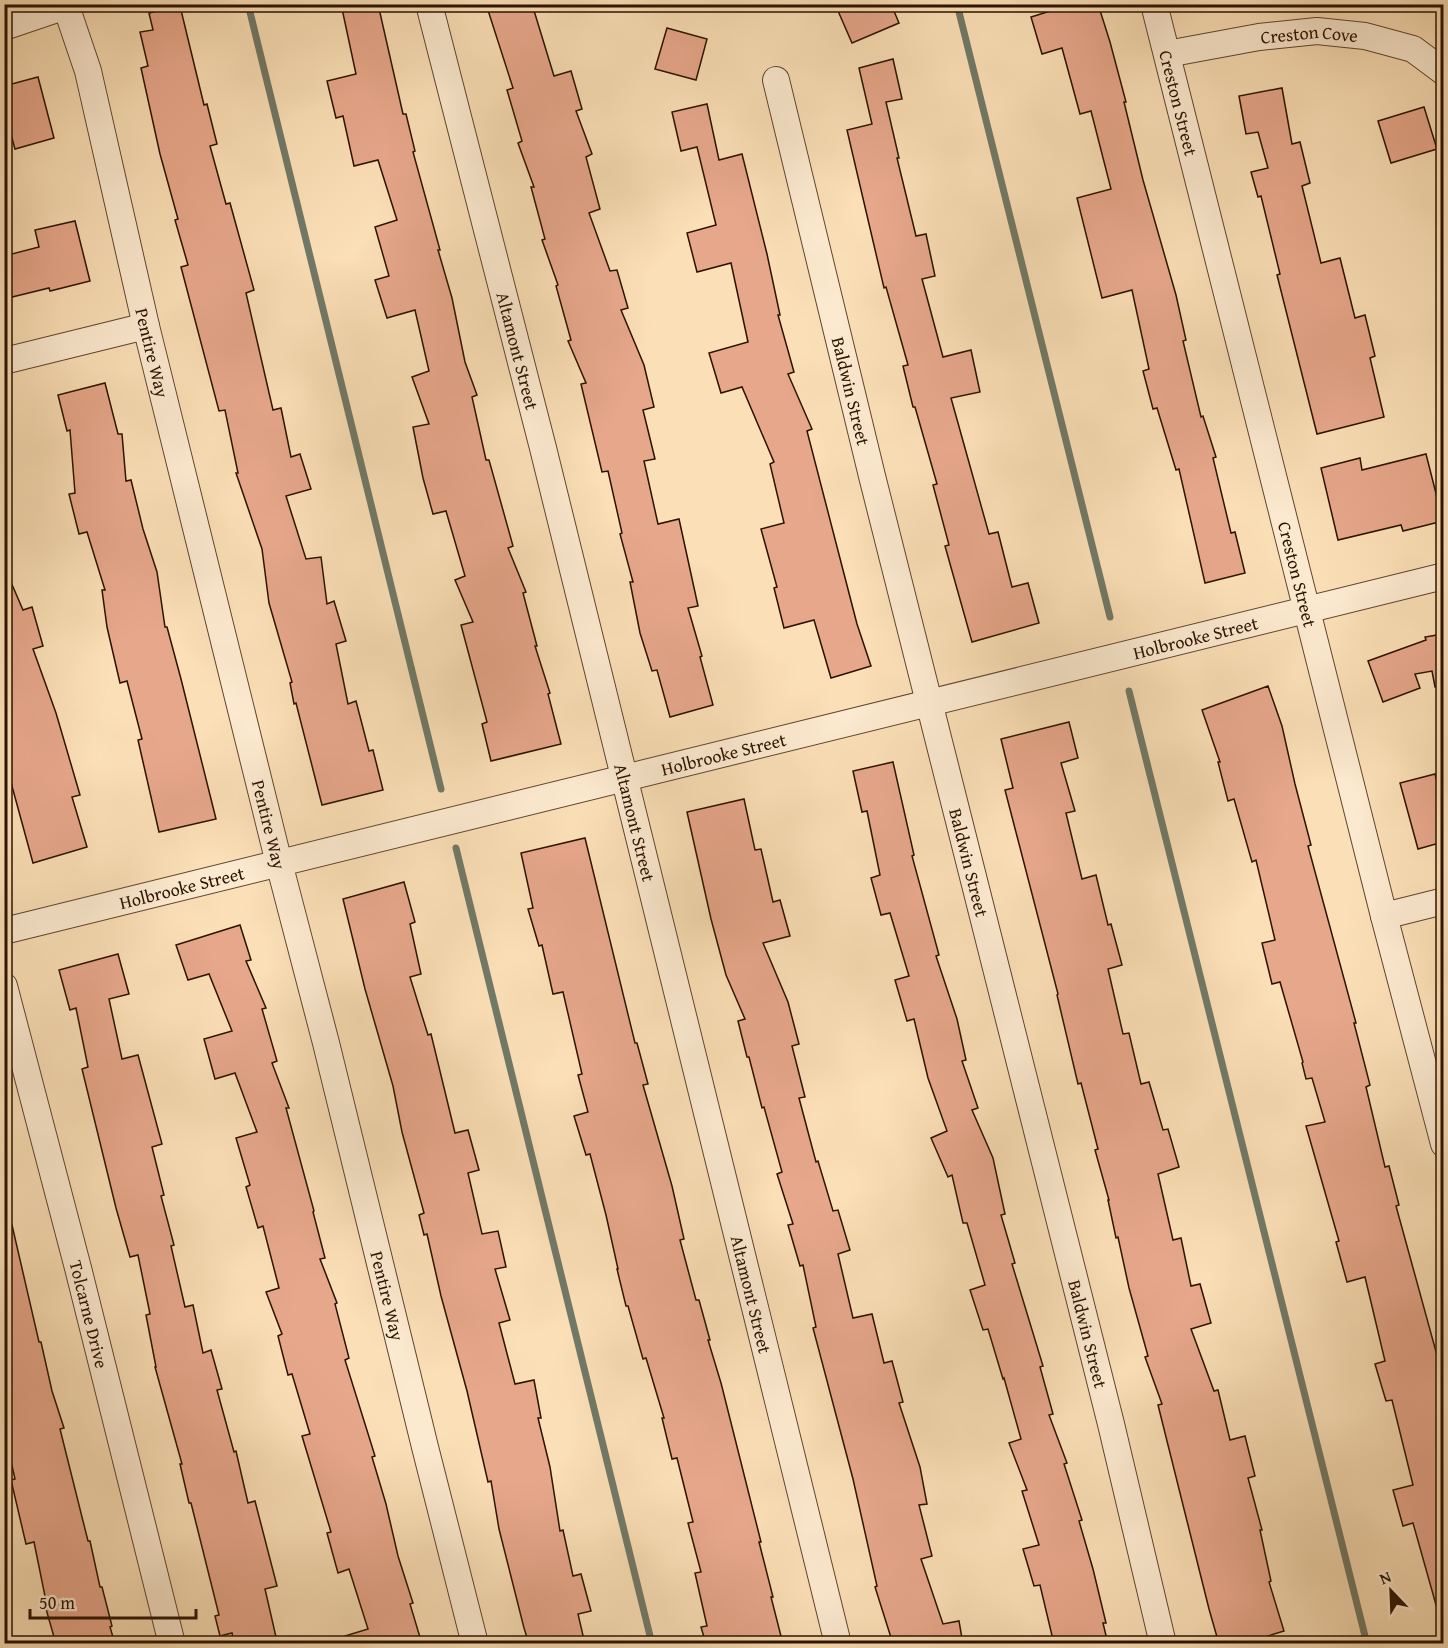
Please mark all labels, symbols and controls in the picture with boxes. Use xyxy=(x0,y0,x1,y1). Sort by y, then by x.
street label: Creston Cove xyxy=(1259,17,1359,50)
street label: Creston Street xyxy=(1153,47,1205,159)
street label: Altamont Street xyxy=(490,289,546,413)
street label: Pentire Way xyxy=(129,305,177,400)
street label: Baldwin Street xyxy=(825,334,878,449)
street label: Creston Street xyxy=(1272,519,1324,630)
street label: Holbrooke Street xyxy=(1130,609,1261,666)
street label: Holbrooke Street xyxy=(658,725,789,782)
street label: Altamont Street xyxy=(608,761,663,885)
street label: Pentire Way xyxy=(245,777,294,872)
street label: Baldwin Street xyxy=(943,805,996,920)
street label: Holbrooke Street xyxy=(116,859,248,916)
street label: Altamont Street xyxy=(724,1232,779,1357)
street label: Pentire Way xyxy=(364,1248,412,1343)
street label: Tolcarne Drive xyxy=(63,1257,116,1371)
street label: Baldwin Street xyxy=(1062,1277,1115,1391)
north arrow xyxy=(1361,1561,1421,1621)
text: N xyxy=(1376,1564,1395,1590)
scale bar xyxy=(30,1582,196,1620)
text: 50 m xyxy=(39,1589,75,1616)

